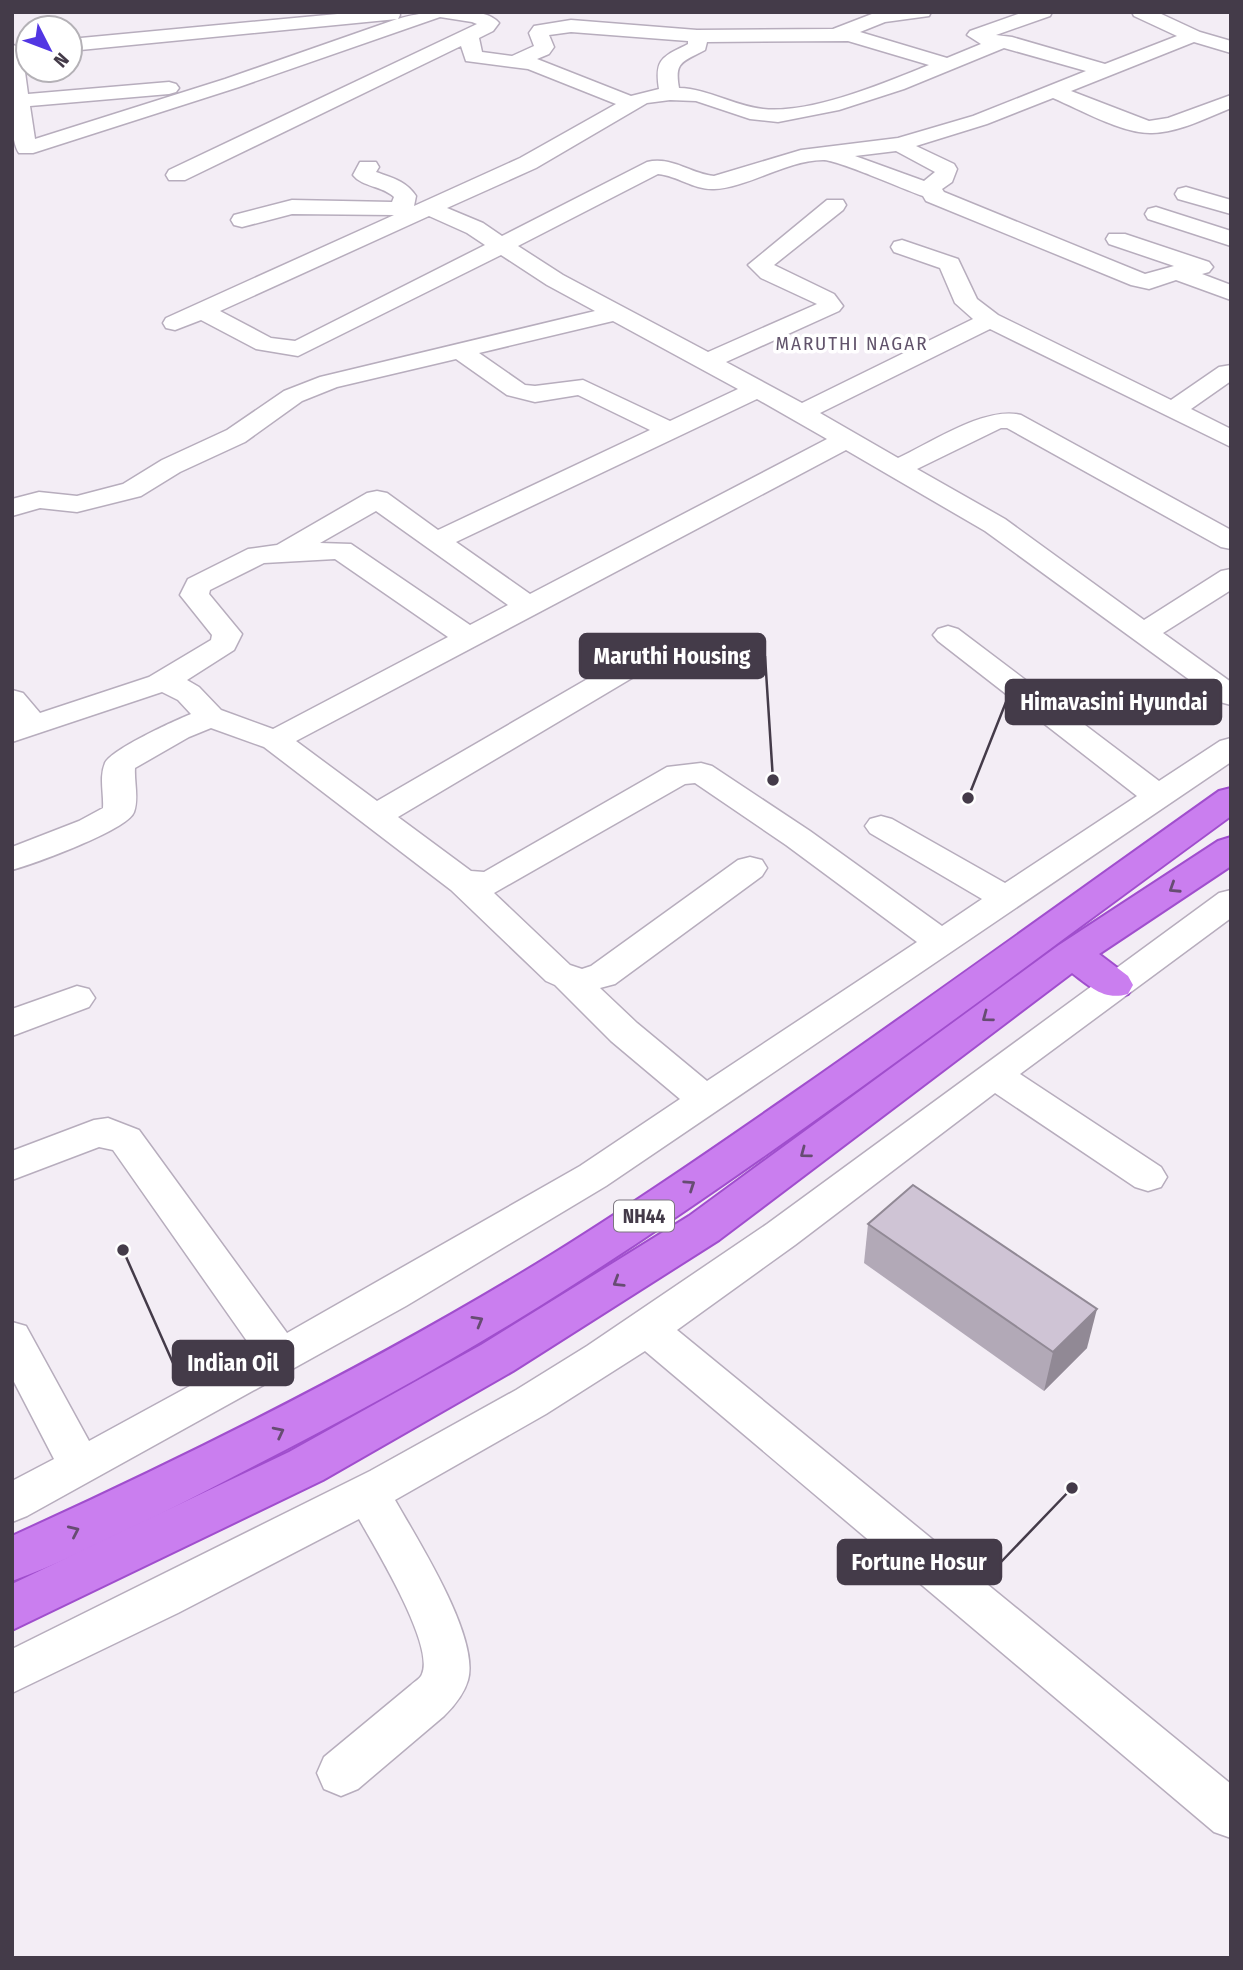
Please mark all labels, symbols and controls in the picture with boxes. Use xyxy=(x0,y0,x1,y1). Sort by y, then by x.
north arrow xyxy=(14,14,84,84)
text: N xyxy=(49,48,74,72)
district label: MARUTHI NAGAR xyxy=(775,332,929,355)
callout: Maruthi Housing xyxy=(580,634,765,678)
text: Maruthi Housing xyxy=(594,642,751,670)
callout: Himavasini Hyundai xyxy=(1006,680,1221,724)
text: Himavasini Hyundai xyxy=(1020,688,1208,716)
one-way arrow xyxy=(1169,880,1182,893)
one-way arrow xyxy=(983,1009,995,1021)
one-way arrow xyxy=(800,1145,813,1157)
one-way arrow xyxy=(682,1181,695,1194)
road number: NH44 xyxy=(614,1200,674,1232)
one-way arrow xyxy=(613,1274,626,1287)
one-way arrow xyxy=(470,1316,483,1329)
callout: Indian Oil xyxy=(173,1341,293,1385)
text: Indian Oil xyxy=(187,1349,280,1377)
one-way arrow xyxy=(272,1426,284,1440)
one-way arrow xyxy=(67,1525,79,1539)
callout: Fortune Hosur xyxy=(838,1540,1001,1584)
text: Fortune Hosur xyxy=(851,1548,987,1576)

